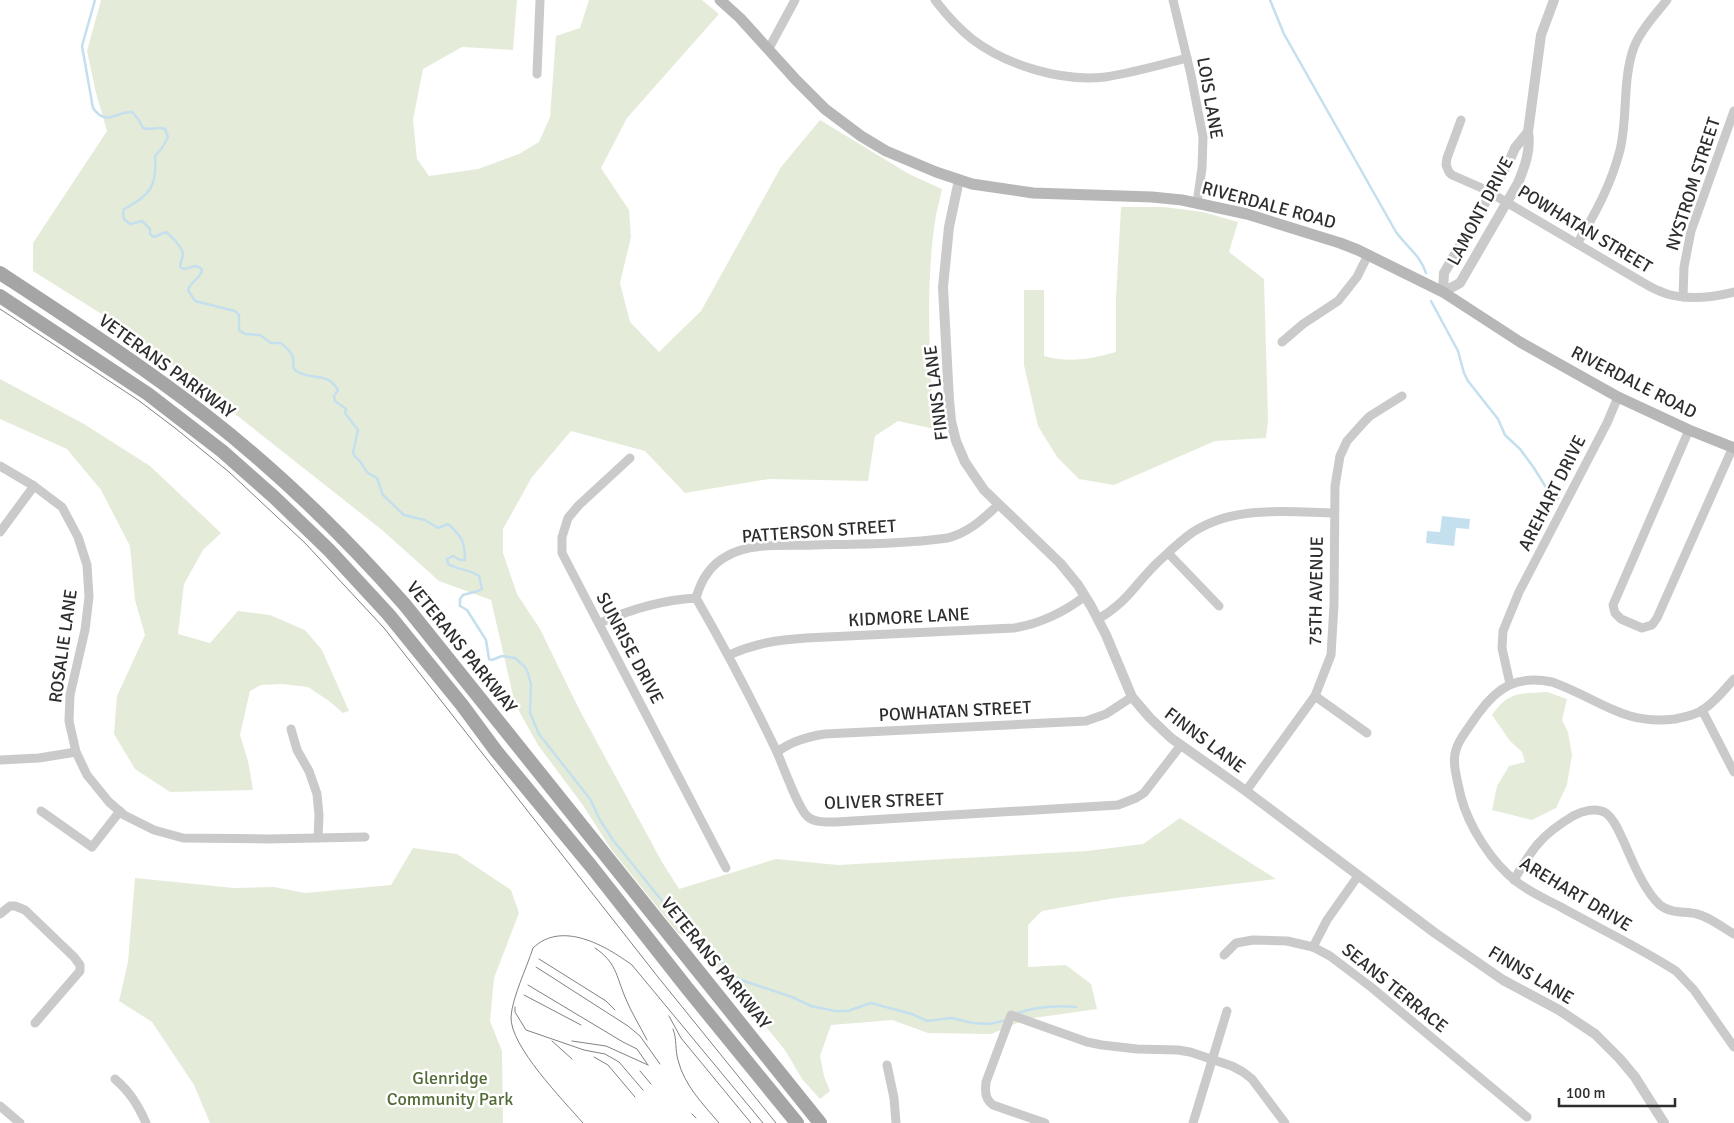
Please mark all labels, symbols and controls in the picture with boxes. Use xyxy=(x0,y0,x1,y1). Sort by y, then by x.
street label: LOIS LANE xyxy=(1192,55,1228,141)
street label: NYSTROM STREET xyxy=(1661,115,1725,253)
street label: LAMONT DRIVE xyxy=(1442,153,1518,269)
street label: RIVERDALE ROAD xyxy=(1199,177,1339,233)
street label: POWHATAN STREET xyxy=(1514,180,1656,278)
street label: VETERANS PARKWAY xyxy=(95,309,239,423)
street label: RIVERDALE ROAD xyxy=(1568,341,1700,423)
street label: FINNS LANE xyxy=(919,344,953,442)
street label: AREHART DRIVE xyxy=(1513,431,1591,555)
street label: PATTERSON STREET xyxy=(741,515,897,547)
street label: 75TH AVENUE xyxy=(1304,536,1328,646)
street label: VETERANS PARKWAY xyxy=(402,577,522,717)
street label: ROSALIE LANE xyxy=(44,588,82,704)
street label: SUNRISE DRIVE xyxy=(591,589,669,707)
street label: KIDMORE LANE xyxy=(848,603,970,631)
street label: POWHATAN STREET xyxy=(878,696,1032,726)
street label: FINNS LANE xyxy=(1160,702,1250,778)
street label: OLIVER STREET xyxy=(824,788,945,814)
street label: AREHART DRIVE xyxy=(1516,852,1636,936)
street label: VETERANS PARKWAY xyxy=(656,893,776,1033)
street label: SEANS TERRACE xyxy=(1338,939,1452,1037)
street label: FINNS LANE xyxy=(1484,941,1578,1009)
park label: Glenridge Community Park xyxy=(387,1067,513,1110)
scale bar xyxy=(1559,1076,1675,1108)
text: 100 m xyxy=(1566,1084,1606,1102)

